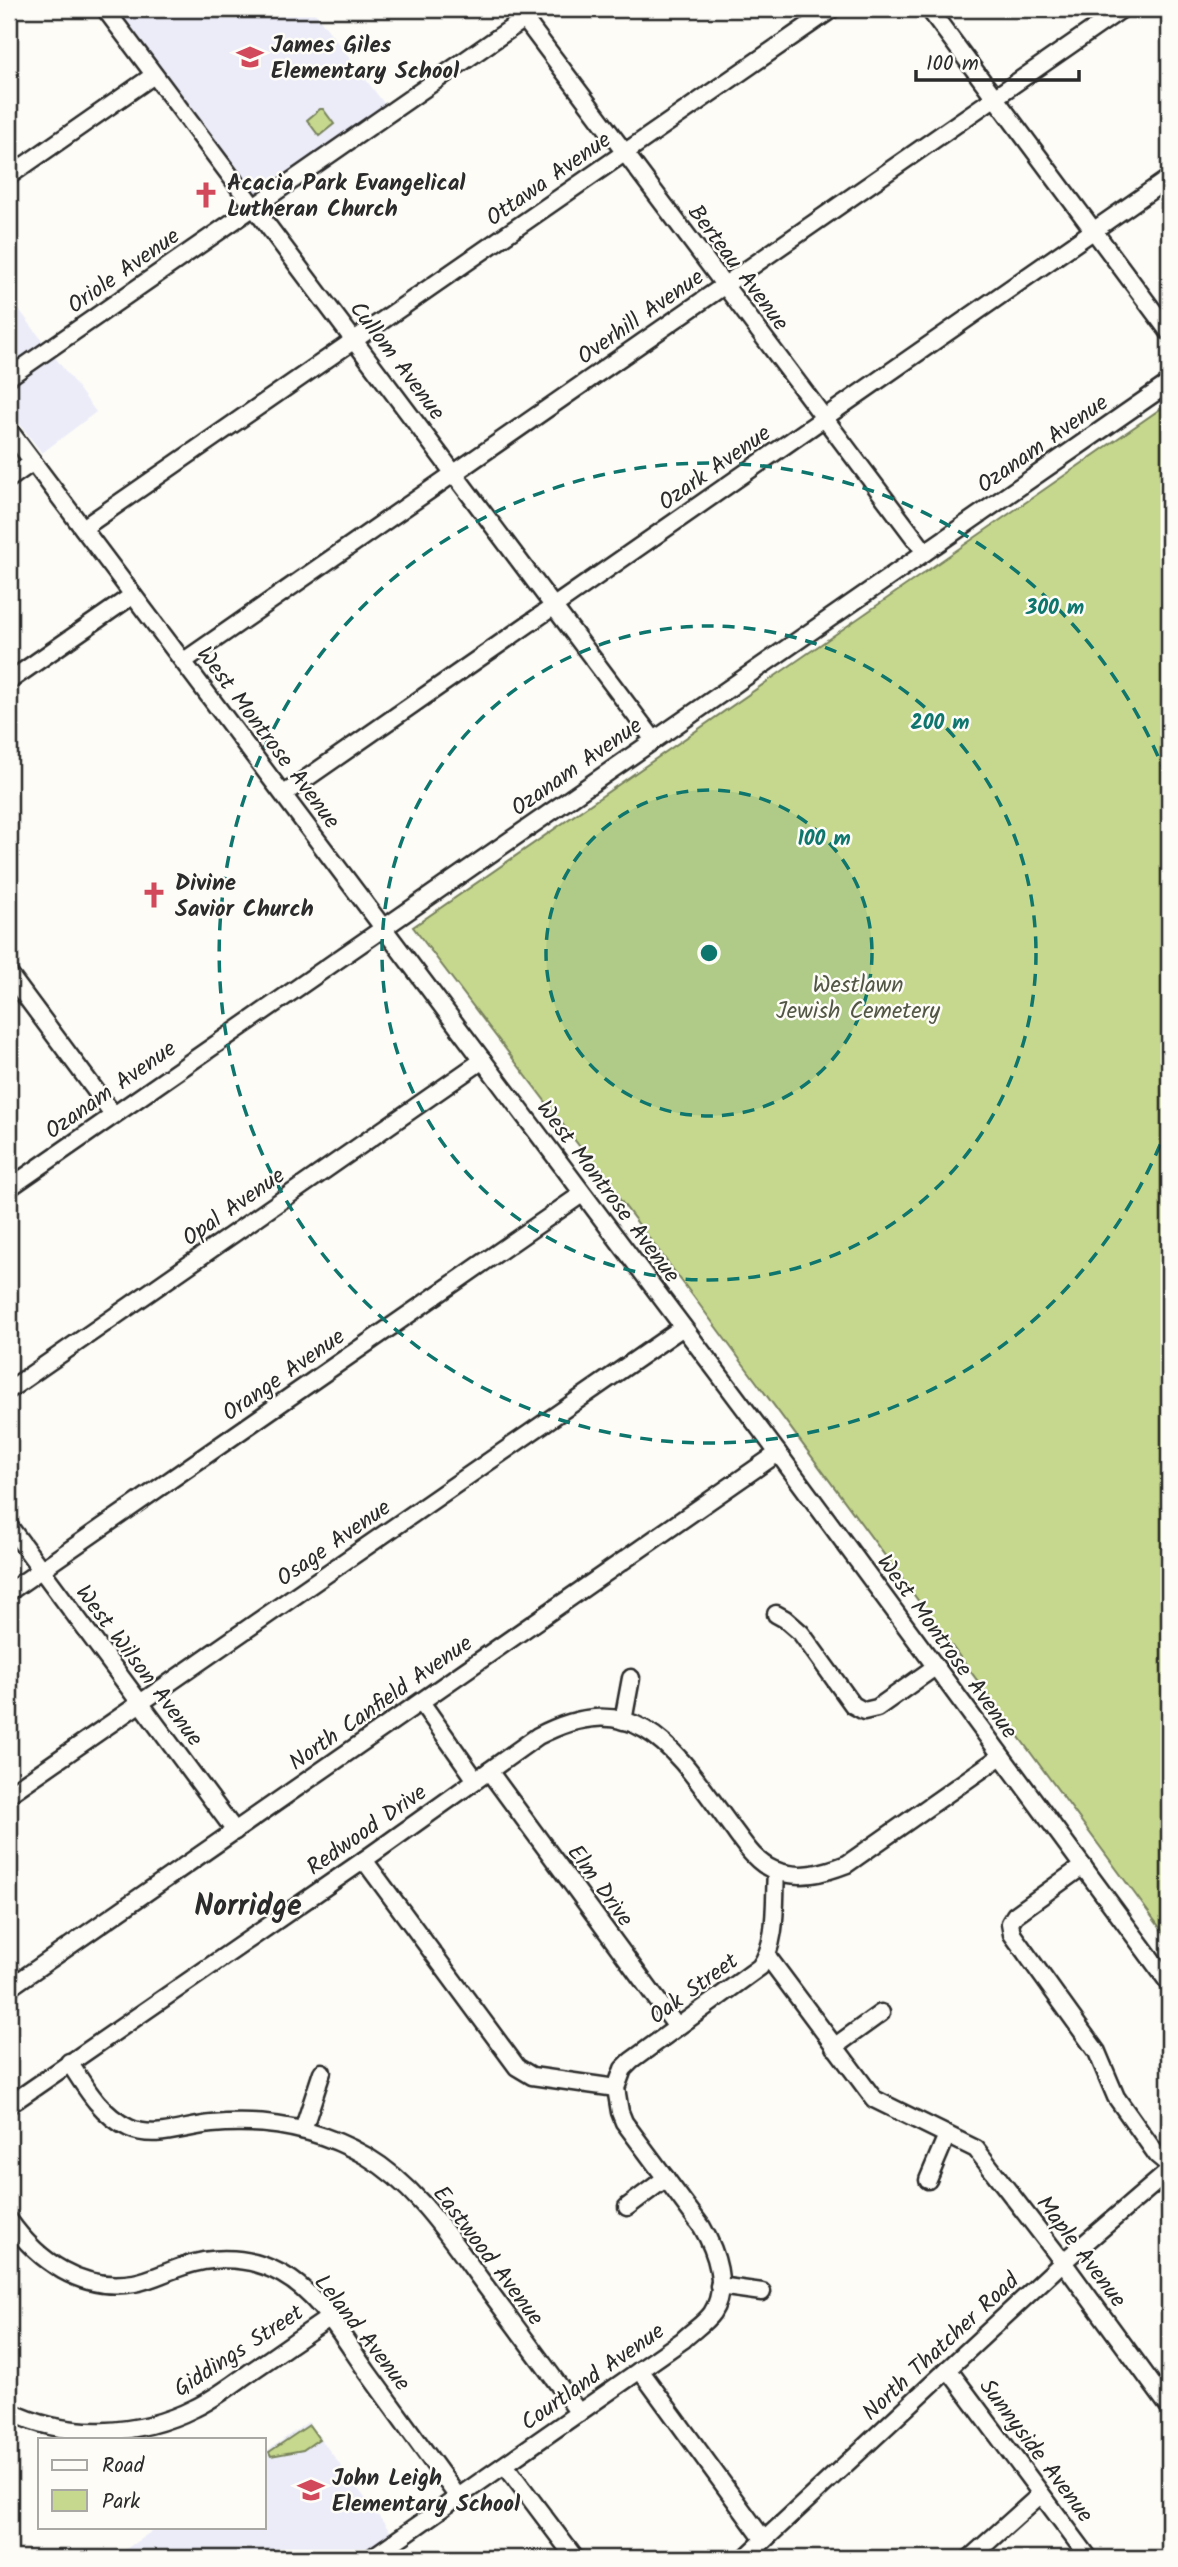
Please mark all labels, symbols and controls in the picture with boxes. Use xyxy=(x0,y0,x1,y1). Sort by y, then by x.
place label: James Giles Elementary School xyxy=(271,28,460,90)
scale bar xyxy=(916,38,1078,82)
school or university icon: James Giles Elementary School xyxy=(235,42,265,72)
text: 100 m xyxy=(926,48,979,81)
street label: Ottawa Avenue xyxy=(479,123,619,236)
place label: Acacia Park Evangelical Lutheran Church xyxy=(227,166,466,228)
church icon: Acacia Park Evangelical Lutheran Church xyxy=(191,180,221,210)
street label: Berteau Avenue xyxy=(678,197,797,339)
street label: Oriole Avenue xyxy=(60,219,188,324)
street label: Overhill Avenue xyxy=(570,261,712,375)
street label: Cullom Avenue xyxy=(339,294,453,429)
street label: Ozanam Avenue xyxy=(970,386,1116,503)
street label: Ozark Avenue xyxy=(651,417,779,521)
text: 300 m xyxy=(1025,592,1084,625)
street label: West Montrose Avenue xyxy=(186,639,348,837)
text: 200 m xyxy=(910,707,970,740)
street label: Ozanam Avenue xyxy=(504,709,650,826)
text: 100 m xyxy=(797,823,851,856)
place label: Divine Savior Church xyxy=(175,866,314,928)
church icon: Divine Savior Church xyxy=(139,880,169,910)
centre of rings xyxy=(697,941,721,965)
park label: Westlawn Jewish Cemetery xyxy=(776,968,940,1030)
street label: Ozanam Avenue xyxy=(38,1032,184,1149)
street label: West Montrose Avenue xyxy=(526,1093,688,1291)
street label: Opal Avenue xyxy=(175,1159,293,1256)
street label: Orange Avenue xyxy=(215,1320,353,1431)
street label: Osage Avenue xyxy=(269,1491,399,1596)
street label: West Montrose Avenue xyxy=(867,1547,1026,1747)
street label: West Wilson Avenue xyxy=(65,1578,211,1755)
street label: North Canfield Avenue xyxy=(282,1627,481,1781)
street label: Redwood Drive xyxy=(299,1776,435,1886)
street label: Elm Drive xyxy=(557,1837,642,1935)
district label: Norridge xyxy=(194,1883,302,1931)
street label: Oak Street xyxy=(642,1944,747,2035)
street label: Eastwood Avenue xyxy=(423,2178,552,2334)
street label: Maple Avenue xyxy=(1026,2188,1135,2316)
street label: North Thatcher Road xyxy=(854,2264,1029,2430)
street label: Leland Avenue xyxy=(304,2267,419,2399)
street label: Giddings Street xyxy=(167,2296,312,2407)
street label: Courtland Avenue xyxy=(514,2314,673,2441)
street label: Sunnyside Avenue xyxy=(969,2371,1102,2531)
legend xyxy=(38,2438,266,2528)
text: Road xyxy=(102,2450,145,2483)
place label: John Leigh Elementary School xyxy=(332,2461,521,2523)
school or university icon: John Leigh Elementary School xyxy=(296,2475,326,2505)
text: Park xyxy=(102,2486,140,2519)

